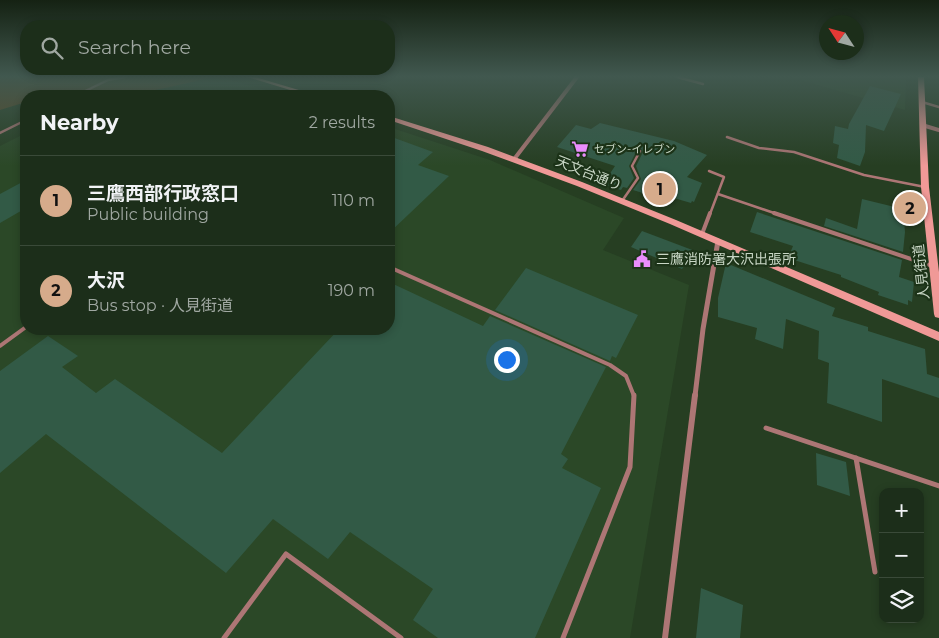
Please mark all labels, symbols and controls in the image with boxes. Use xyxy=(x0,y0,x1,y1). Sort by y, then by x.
north arrow xyxy=(819,15,864,60)
search box xyxy=(20,20,395,75)
icon: search xyxy=(38,34,66,62)
text: Search here xyxy=(78,36,191,59)
text: Nearby xyxy=(40,110,119,135)
text: 2 results xyxy=(309,113,375,132)
supermarket icon: セブン-イレブン xyxy=(570,139,590,159)
place label: セブン-イレブン xyxy=(594,142,675,156)
street label: 天文台通り xyxy=(553,152,625,194)
pin: 1 xyxy=(644,170,676,208)
text: 三鷹西部行政窓口 xyxy=(87,182,239,205)
pin: 2 xyxy=(894,189,926,227)
text: 1 xyxy=(53,191,59,210)
text: 110 m xyxy=(332,191,375,210)
text: Public building xyxy=(87,205,209,224)
street label: 人見街道 xyxy=(909,243,933,301)
public building icon: 三鷹消防署大沢出張所 xyxy=(632,249,652,269)
place label: 三鷹消防署大沢出張所 xyxy=(656,250,796,268)
text: 大沢 xyxy=(87,269,125,292)
text: 2 xyxy=(51,281,61,300)
text: 190 m xyxy=(328,281,375,300)
text: Bus stop · 人見街道 xyxy=(87,296,233,315)
your location xyxy=(494,347,520,373)
map controls xyxy=(879,488,924,623)
button: + xyxy=(879,488,924,533)
button: − xyxy=(879,533,924,578)
button: layers xyxy=(879,578,924,623)

